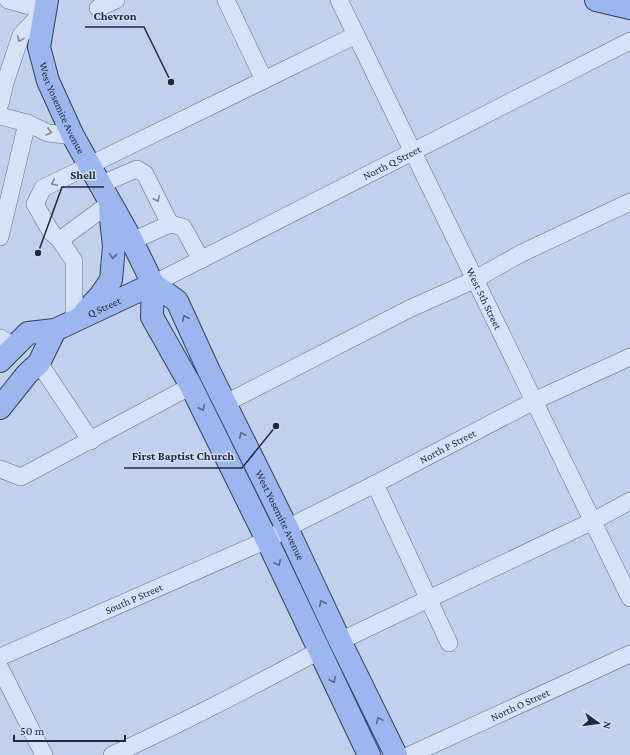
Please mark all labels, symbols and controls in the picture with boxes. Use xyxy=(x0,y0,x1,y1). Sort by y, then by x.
callout: Chevron xyxy=(85,3,144,27)
text: Chevron xyxy=(93,9,137,23)
one-way arrow xyxy=(17,35,25,43)
street label: West Yosemite Avenue xyxy=(37,61,88,156)
one-way arrow xyxy=(45,127,52,136)
street label: North Q Street xyxy=(361,142,423,182)
callout: Shell xyxy=(62,163,104,187)
text: Shell xyxy=(70,168,96,182)
one-way arrow xyxy=(50,178,58,186)
one-way arrow xyxy=(152,195,160,202)
one-way arrow xyxy=(109,253,118,259)
street label: West 5th Street xyxy=(464,266,505,332)
street label: Q Street xyxy=(86,294,123,320)
one-way arrow xyxy=(182,315,190,323)
one-way arrow xyxy=(197,404,205,412)
street label: North P Street xyxy=(417,426,478,466)
one-way arrow xyxy=(239,432,246,440)
callout: First Baptist Church xyxy=(124,444,242,468)
text: First Baptist Church xyxy=(132,449,234,463)
street label: West Yosemite Avenue xyxy=(253,468,307,562)
one-way arrow xyxy=(273,559,281,566)
street label: South P Street xyxy=(103,580,165,616)
one-way arrow xyxy=(319,600,327,607)
one-way arrow xyxy=(328,676,336,684)
street label: North O Street xyxy=(489,686,552,723)
north arrow xyxy=(578,703,618,743)
scale bar xyxy=(14,717,125,743)
one-way arrow xyxy=(376,717,384,724)
text: N xyxy=(601,720,614,731)
text: 50 m xyxy=(20,724,45,738)

